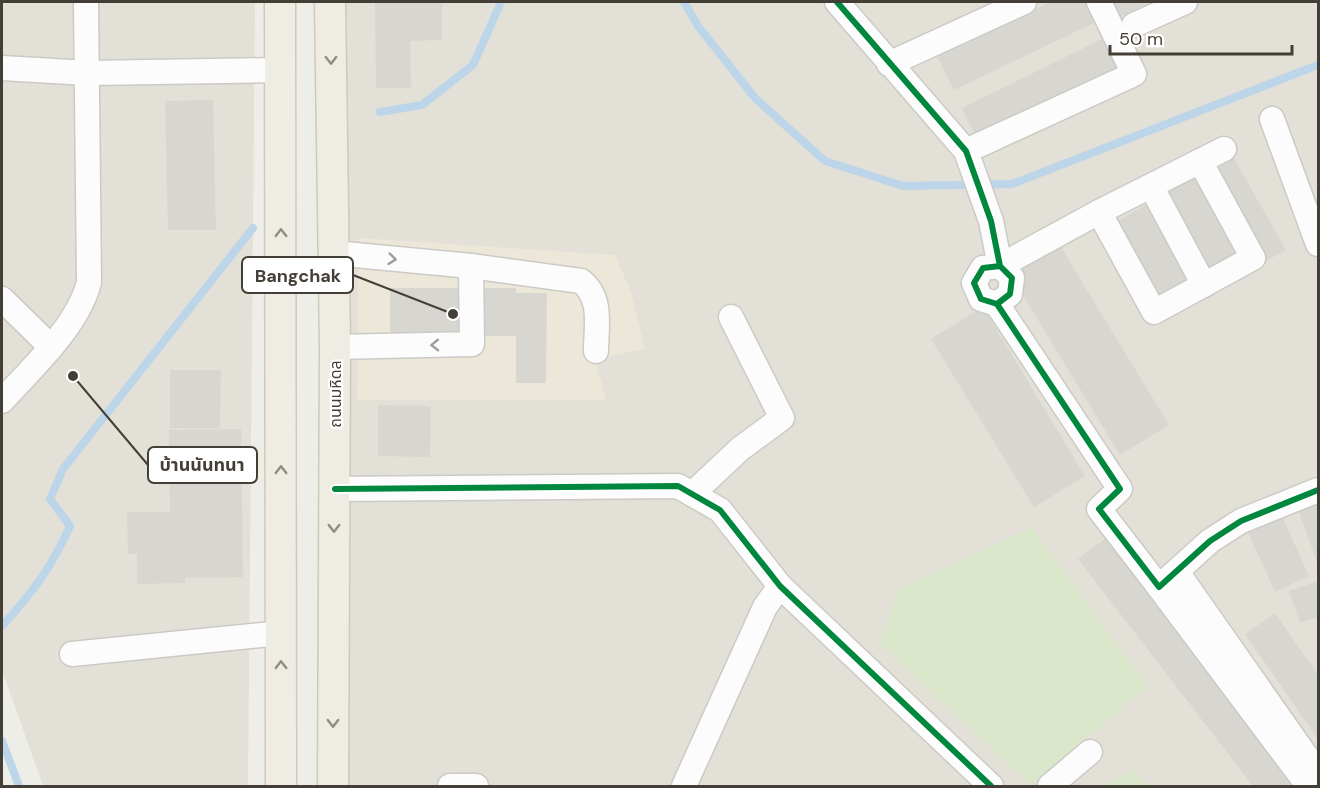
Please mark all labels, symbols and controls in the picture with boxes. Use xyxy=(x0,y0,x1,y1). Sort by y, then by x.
scale bar xyxy=(1110,18,1292,56)
text: 50 m xyxy=(1119,27,1163,51)
one-way arrow xyxy=(325,55,337,64)
one-way arrow xyxy=(275,229,287,238)
one-way arrow xyxy=(388,252,397,265)
callout: Bangchak xyxy=(242,257,353,293)
text: Bangchak xyxy=(255,264,342,288)
one-way arrow xyxy=(430,339,439,351)
street label: ถนนมหิดล xyxy=(325,360,346,428)
callout: บ้านนันทนา xyxy=(148,447,257,483)
text: บ้านนันทนา xyxy=(159,453,245,477)
one-way arrow xyxy=(275,466,287,475)
one-way arrow xyxy=(328,523,340,532)
one-way arrow xyxy=(275,661,287,670)
one-way arrow xyxy=(327,718,339,727)

